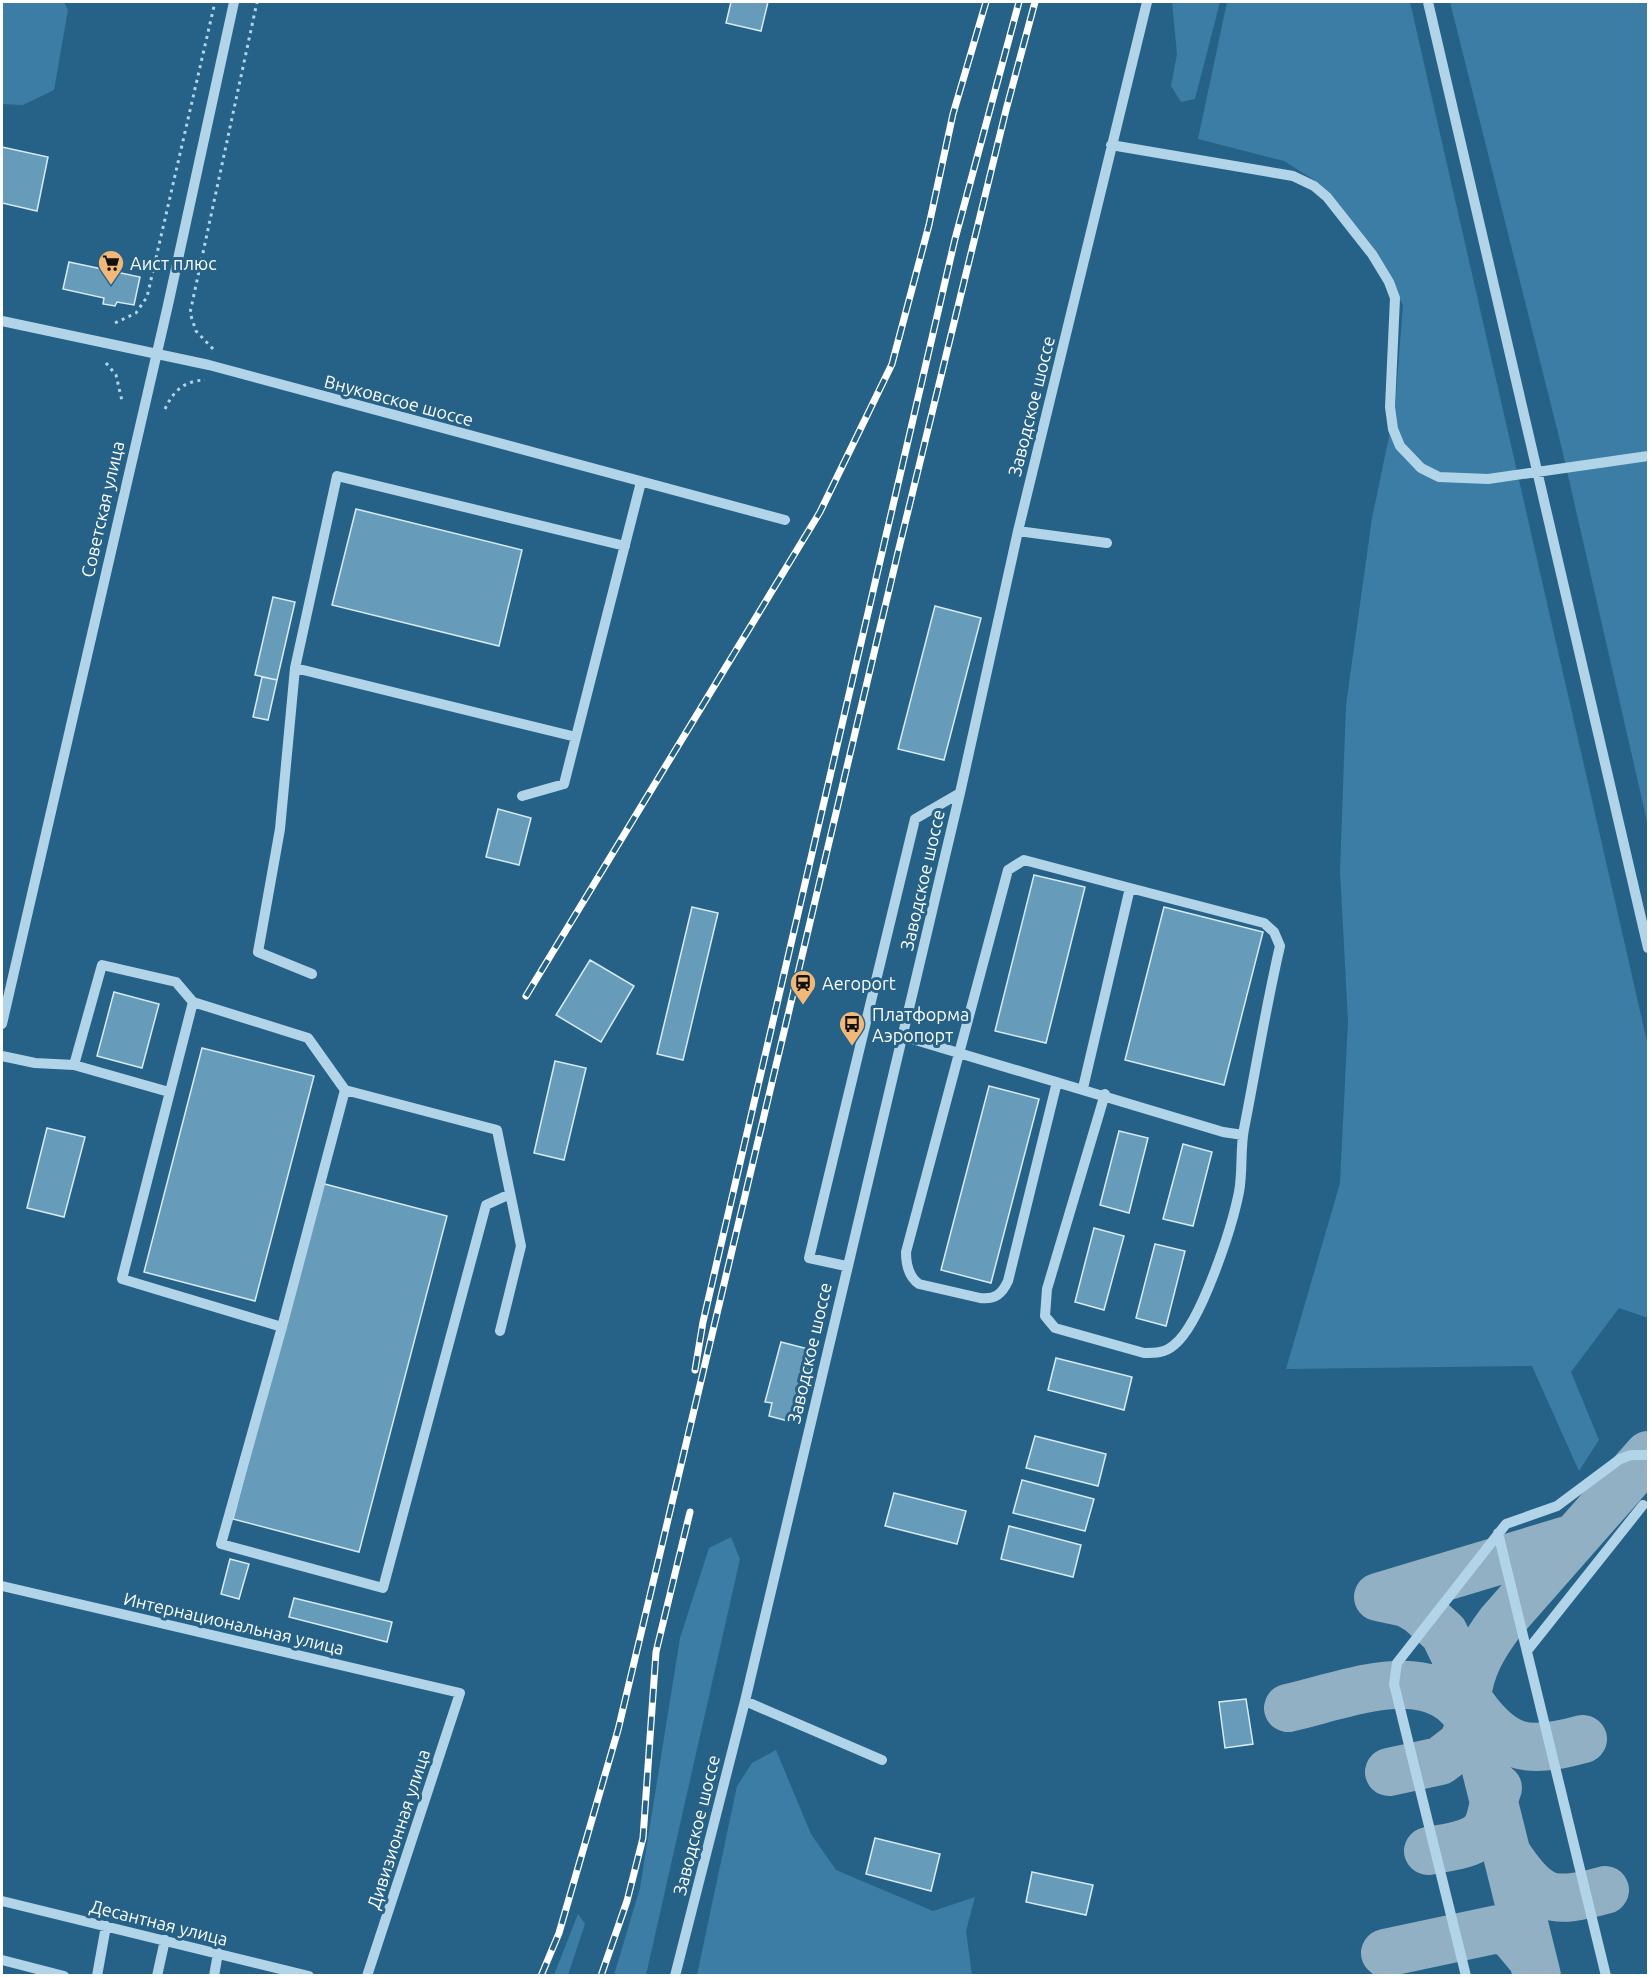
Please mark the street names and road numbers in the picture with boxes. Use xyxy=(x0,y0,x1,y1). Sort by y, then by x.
street label: Заводское шоссе xyxy=(1004,334,1058,478)
street label: Внуковское шоссе xyxy=(322,370,476,430)
street label: Советская улица xyxy=(77,439,127,579)
street label: Заводское шоссе xyxy=(896,808,948,952)
street label: Заводское шоссе xyxy=(783,1281,835,1425)
street label: Интернациональная улица xyxy=(122,1588,346,1658)
street label: Дивизионная улица xyxy=(363,1747,433,1911)
street label: Заводское шоссе xyxy=(669,1753,723,1897)
street label: Десантная улица xyxy=(88,1895,230,1949)

